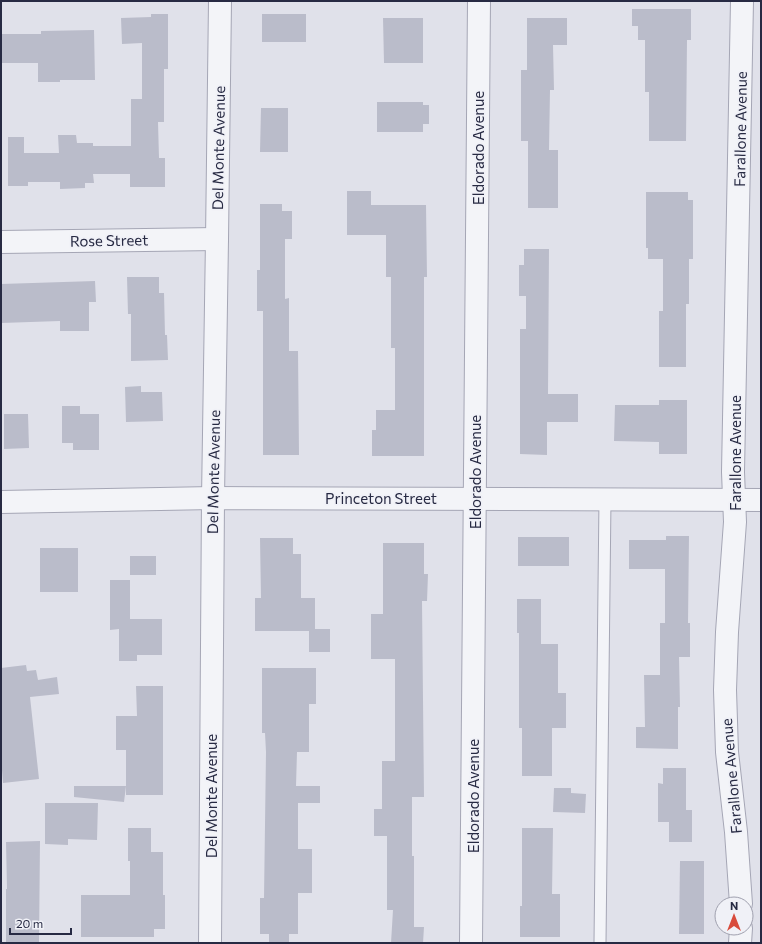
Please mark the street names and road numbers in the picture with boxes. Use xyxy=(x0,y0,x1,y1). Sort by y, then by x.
street label: Farallone Avenue xyxy=(730,71,750,187)
street label: Del Monte Avenue xyxy=(208,86,228,210)
street label: Eldorado Avenue xyxy=(469,91,487,205)
street label: Rose Street xyxy=(70,230,148,250)
street label: Farallone Avenue xyxy=(726,395,744,511)
street label: Del Monte Avenue xyxy=(203,410,223,534)
street label: Eldorado Avenue xyxy=(466,415,484,529)
street label: Princeton Street xyxy=(325,489,437,507)
street label: Farallone Avenue xyxy=(717,717,745,834)
street label: Del Monte Avenue xyxy=(202,734,220,858)
street label: Eldorado Avenue xyxy=(464,739,482,853)

